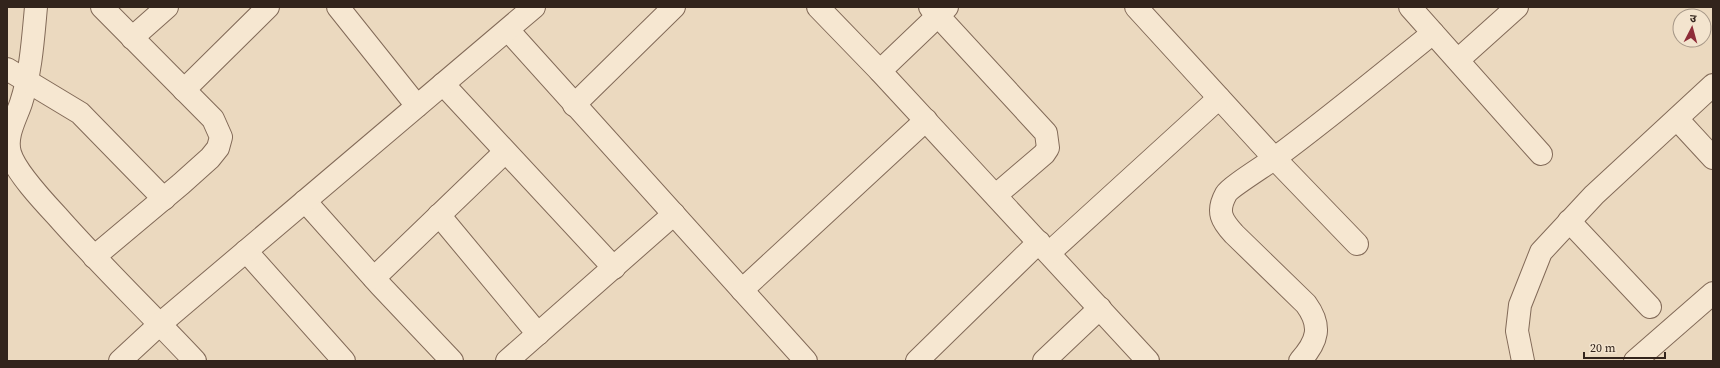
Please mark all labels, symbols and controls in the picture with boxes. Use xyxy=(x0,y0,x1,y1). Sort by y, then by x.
north arrow xyxy=(1672,8,1712,48)
text: उ xyxy=(1689,11,1698,26)
scale bar xyxy=(1584,334,1665,360)
text: 20 m xyxy=(1590,340,1616,356)

